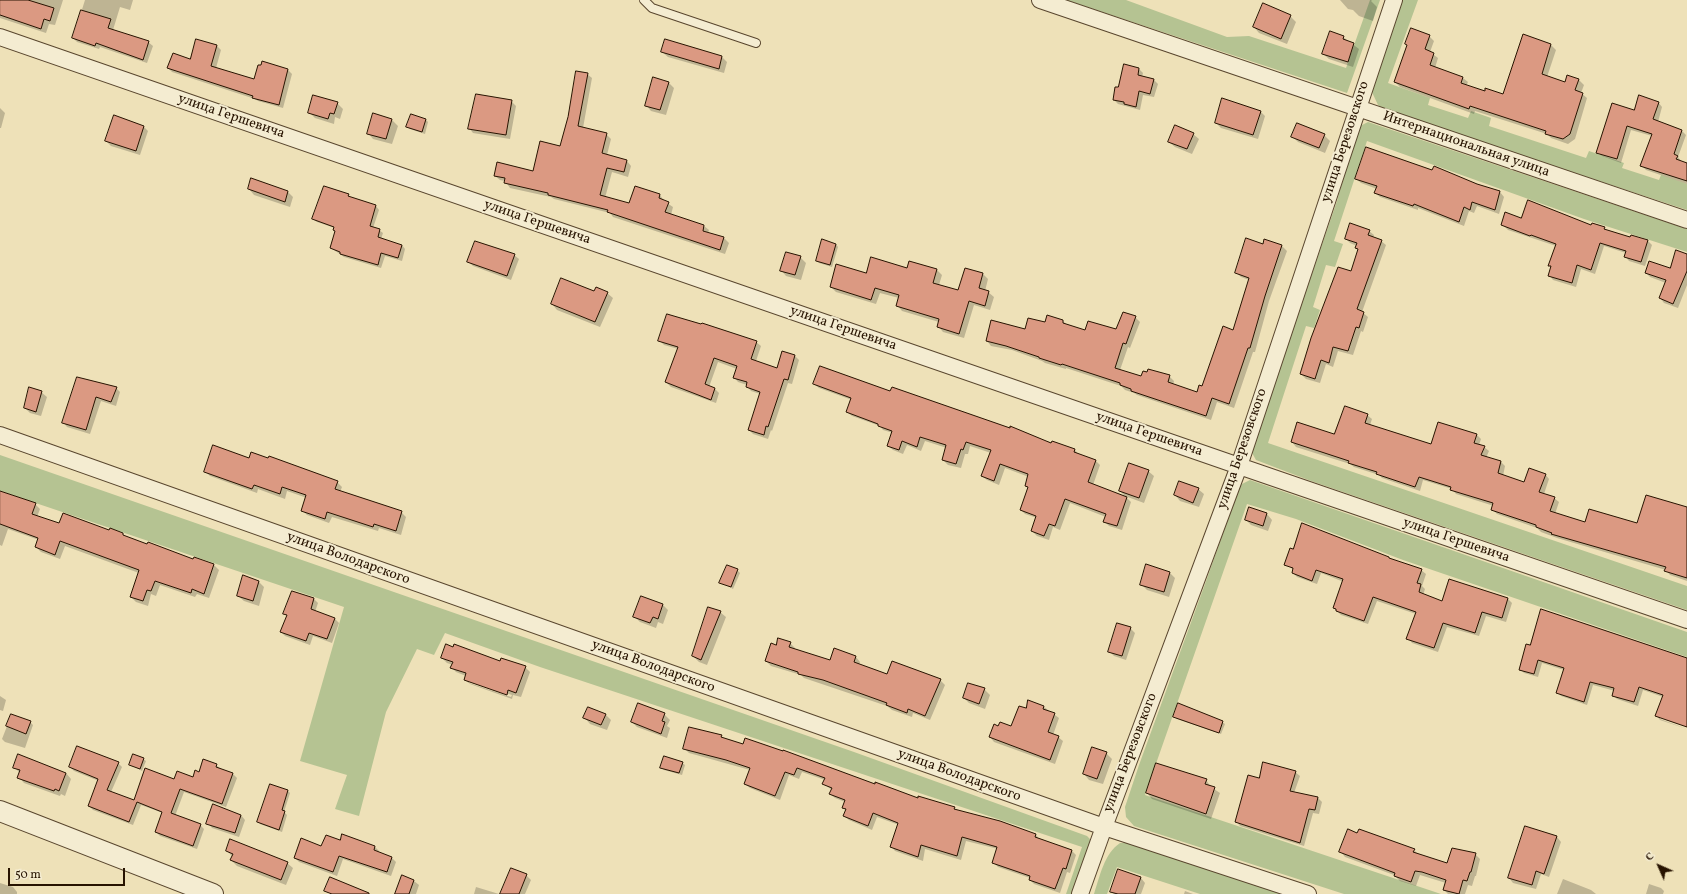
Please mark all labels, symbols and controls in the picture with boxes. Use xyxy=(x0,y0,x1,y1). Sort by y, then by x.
street label: улица Березовского xyxy=(1318,79,1374,205)
street label: улица Гершевича xyxy=(175,91,287,143)
street label: Интернациональная улица xyxy=(1380,109,1552,181)
street label: улица Гершевича xyxy=(481,197,593,249)
street label: улица Гершевича xyxy=(787,303,899,355)
street label: улица Березовского xyxy=(1214,386,1272,512)
street label: улица Гершевича xyxy=(1093,409,1205,461)
street label: улица Гершевича xyxy=(1400,515,1512,567)
street label: улица Володарского xyxy=(284,529,412,589)
street label: улица Володарского xyxy=(589,637,717,697)
street label: улица Березовского xyxy=(1100,691,1162,815)
street label: улица Володарского xyxy=(895,746,1023,806)
north arrow xyxy=(1639,846,1679,886)
text: С xyxy=(1642,849,1658,865)
scale bar xyxy=(10,860,127,886)
text: 50 m xyxy=(15,867,41,883)

